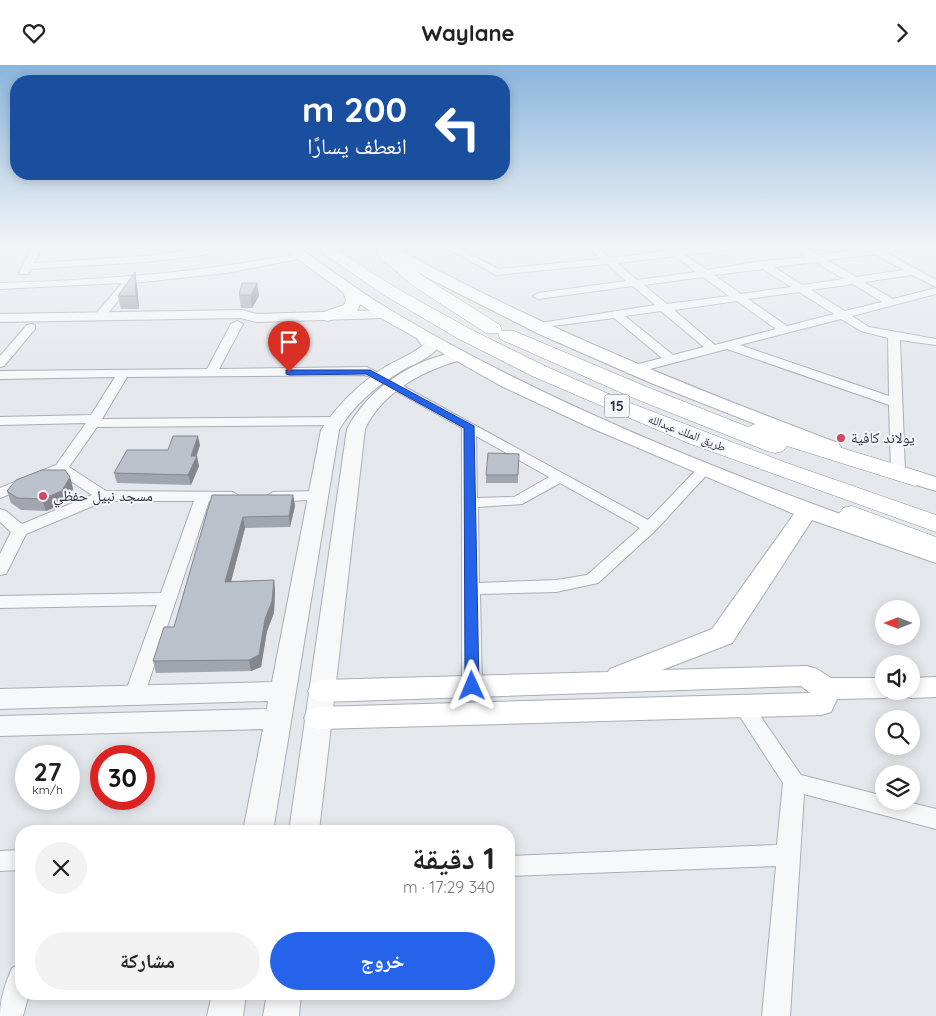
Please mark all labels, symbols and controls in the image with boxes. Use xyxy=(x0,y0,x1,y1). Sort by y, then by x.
icon: heart xyxy=(20,19,48,47)
text: Waylane xyxy=(421,19,515,47)
icon: forward xyxy=(888,19,916,47)
text: 200 m xyxy=(302,87,407,131)
icon: left xyxy=(425,95,490,160)
text: انعطف يسارًا xyxy=(307,132,407,160)
pin xyxy=(268,321,310,372)
icon: arrive xyxy=(275,328,303,356)
road number: 15 xyxy=(604,395,630,417)
street label: طريق الملك عبدالله xyxy=(646,411,728,455)
place label: يولاند كافية xyxy=(851,428,915,447)
marker: يولاند كافية xyxy=(835,432,847,444)
place label: مسجد نبيل حفظي xyxy=(53,486,153,508)
marker: مسجد نبيل حفظي xyxy=(37,490,49,502)
north arrow xyxy=(875,600,920,645)
map controls xyxy=(875,600,920,810)
button: sound xyxy=(875,655,920,700)
position arrow xyxy=(445,659,497,711)
button: search xyxy=(875,710,920,755)
speed limit sign: 30 xyxy=(90,745,155,810)
text: 27 xyxy=(34,756,61,787)
button: layers xyxy=(875,765,920,810)
text: km/h xyxy=(32,782,63,797)
text: 1 دقيقة xyxy=(412,839,495,877)
button: close xyxy=(35,842,87,894)
text: 340 m · 17:29 xyxy=(403,877,495,897)
button: مشاركة xyxy=(35,932,260,990)
button: خروج xyxy=(270,932,495,990)

